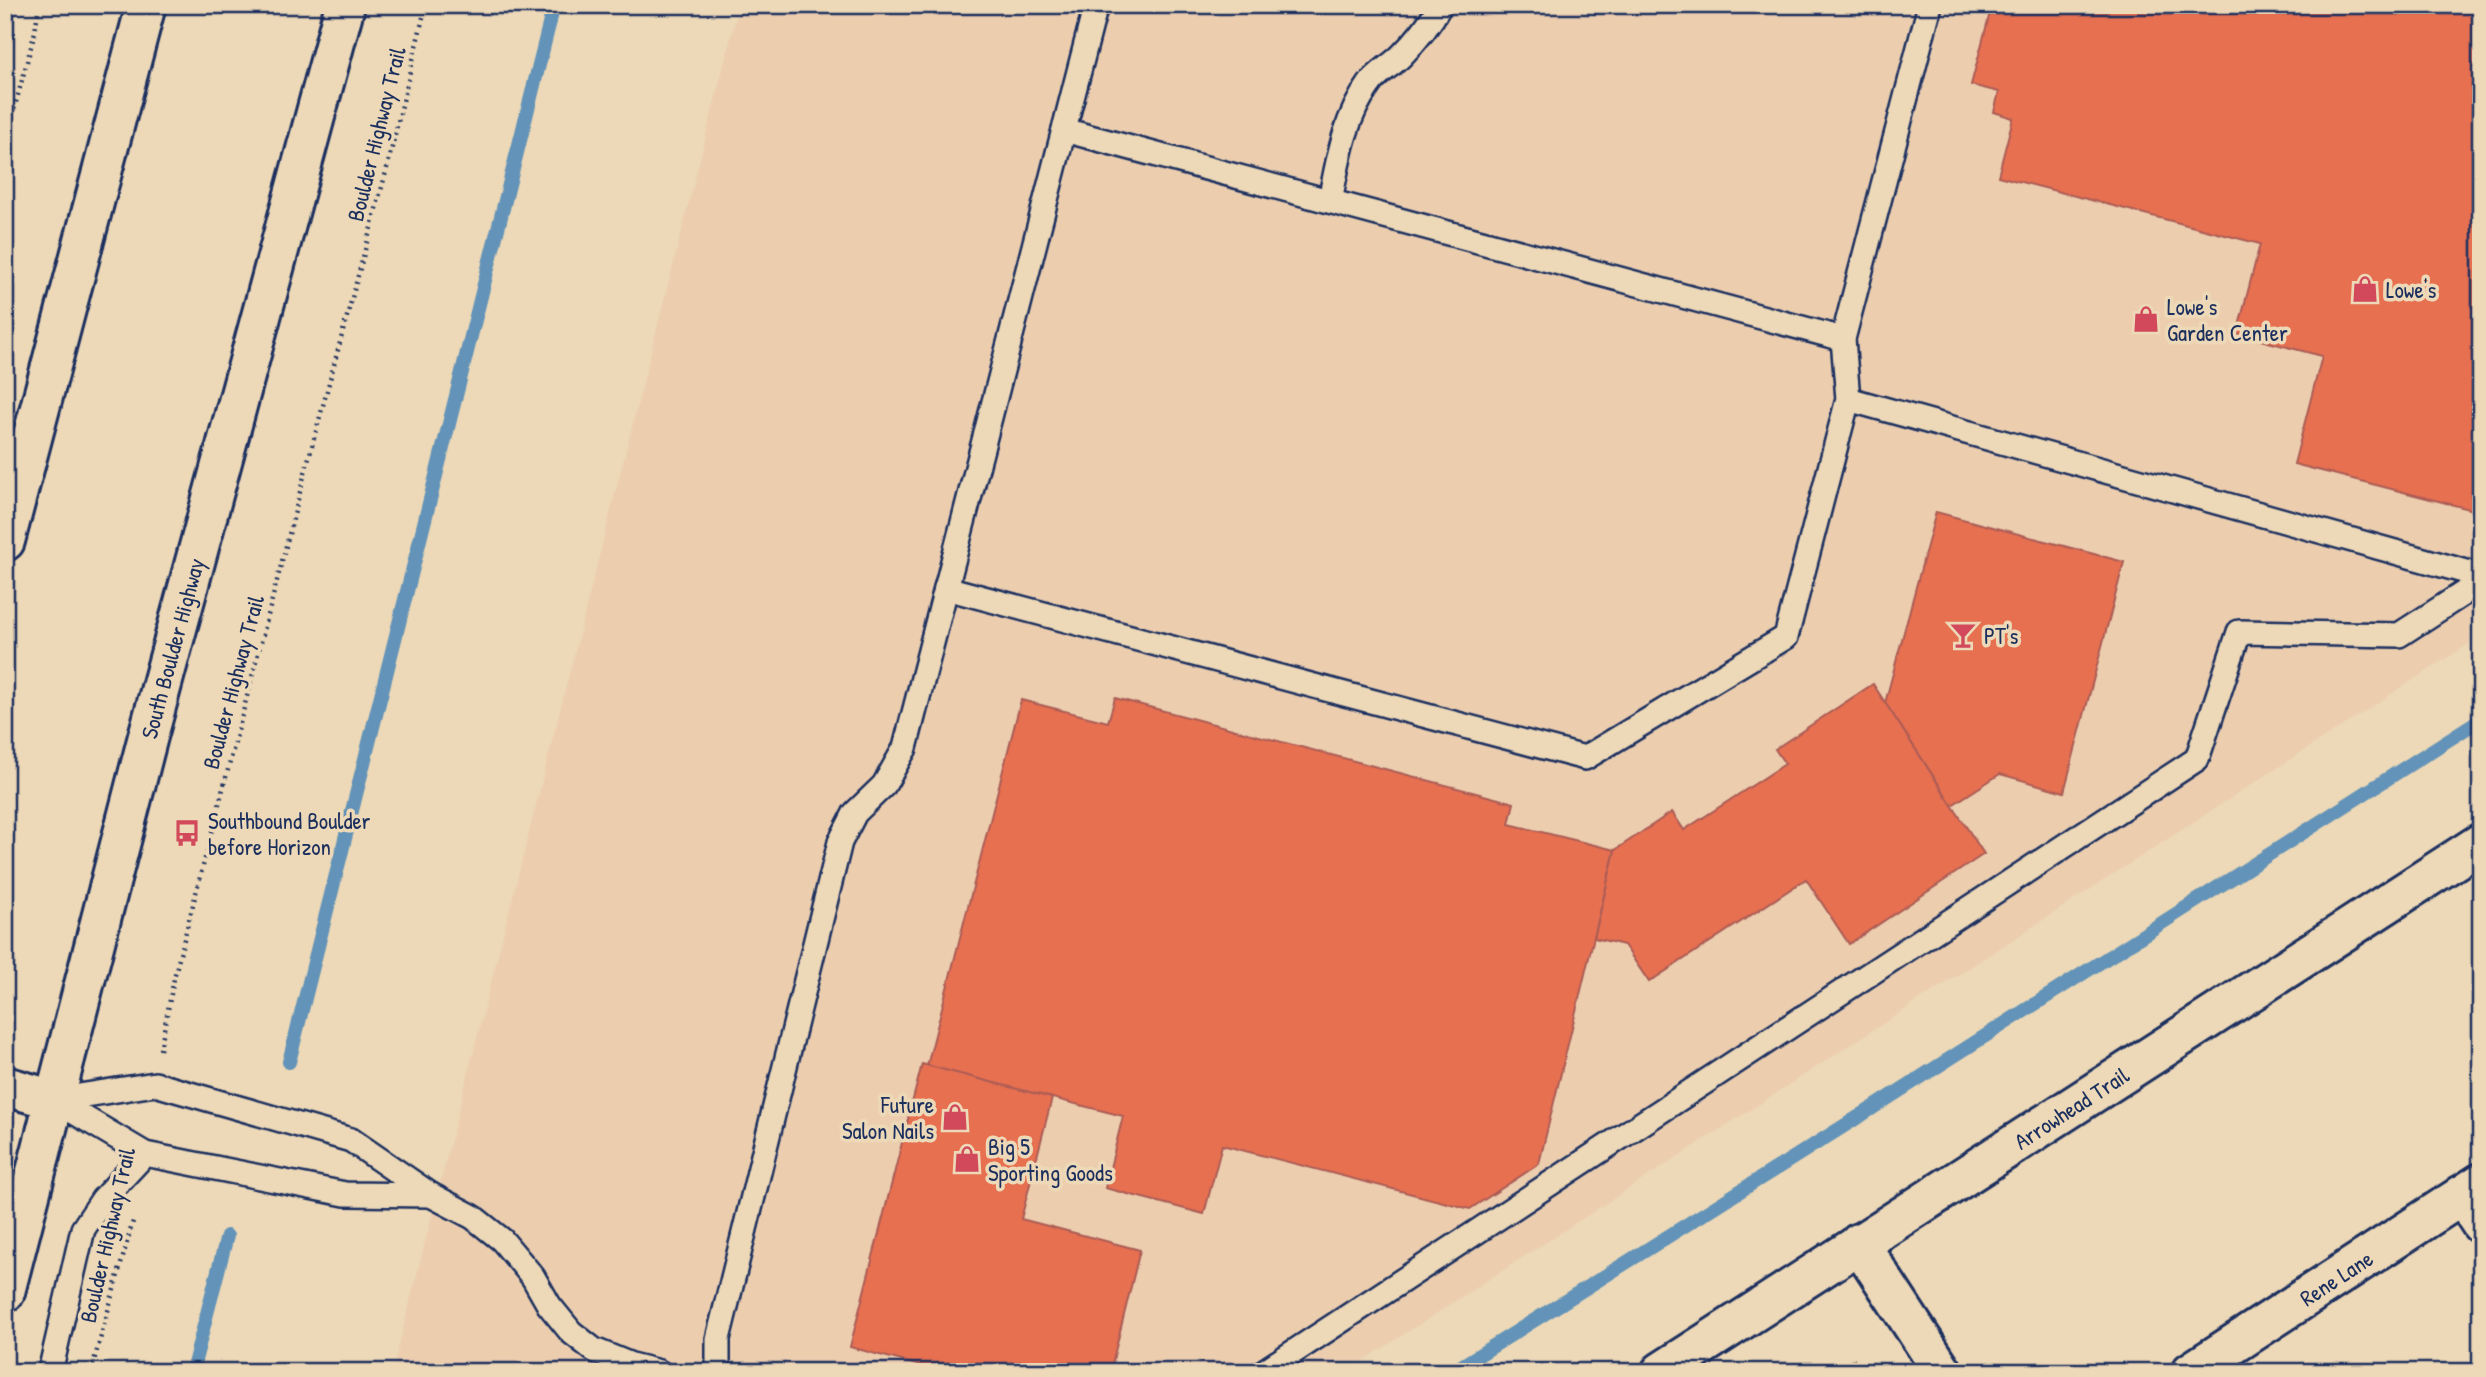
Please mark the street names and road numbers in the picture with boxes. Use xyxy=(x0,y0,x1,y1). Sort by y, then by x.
street label: Boulder Highway Trail xyxy=(339,43,413,225)
street label: South Boulder Highway xyxy=(133,554,211,742)
street label: Boulder Highway Trail xyxy=(195,591,271,772)
street label: Arrowhead Trail xyxy=(2008,1058,2135,1156)
street label: Boulder Highway Trail xyxy=(72,1143,142,1326)
street label: Rene Lane xyxy=(2293,1242,2379,1313)

